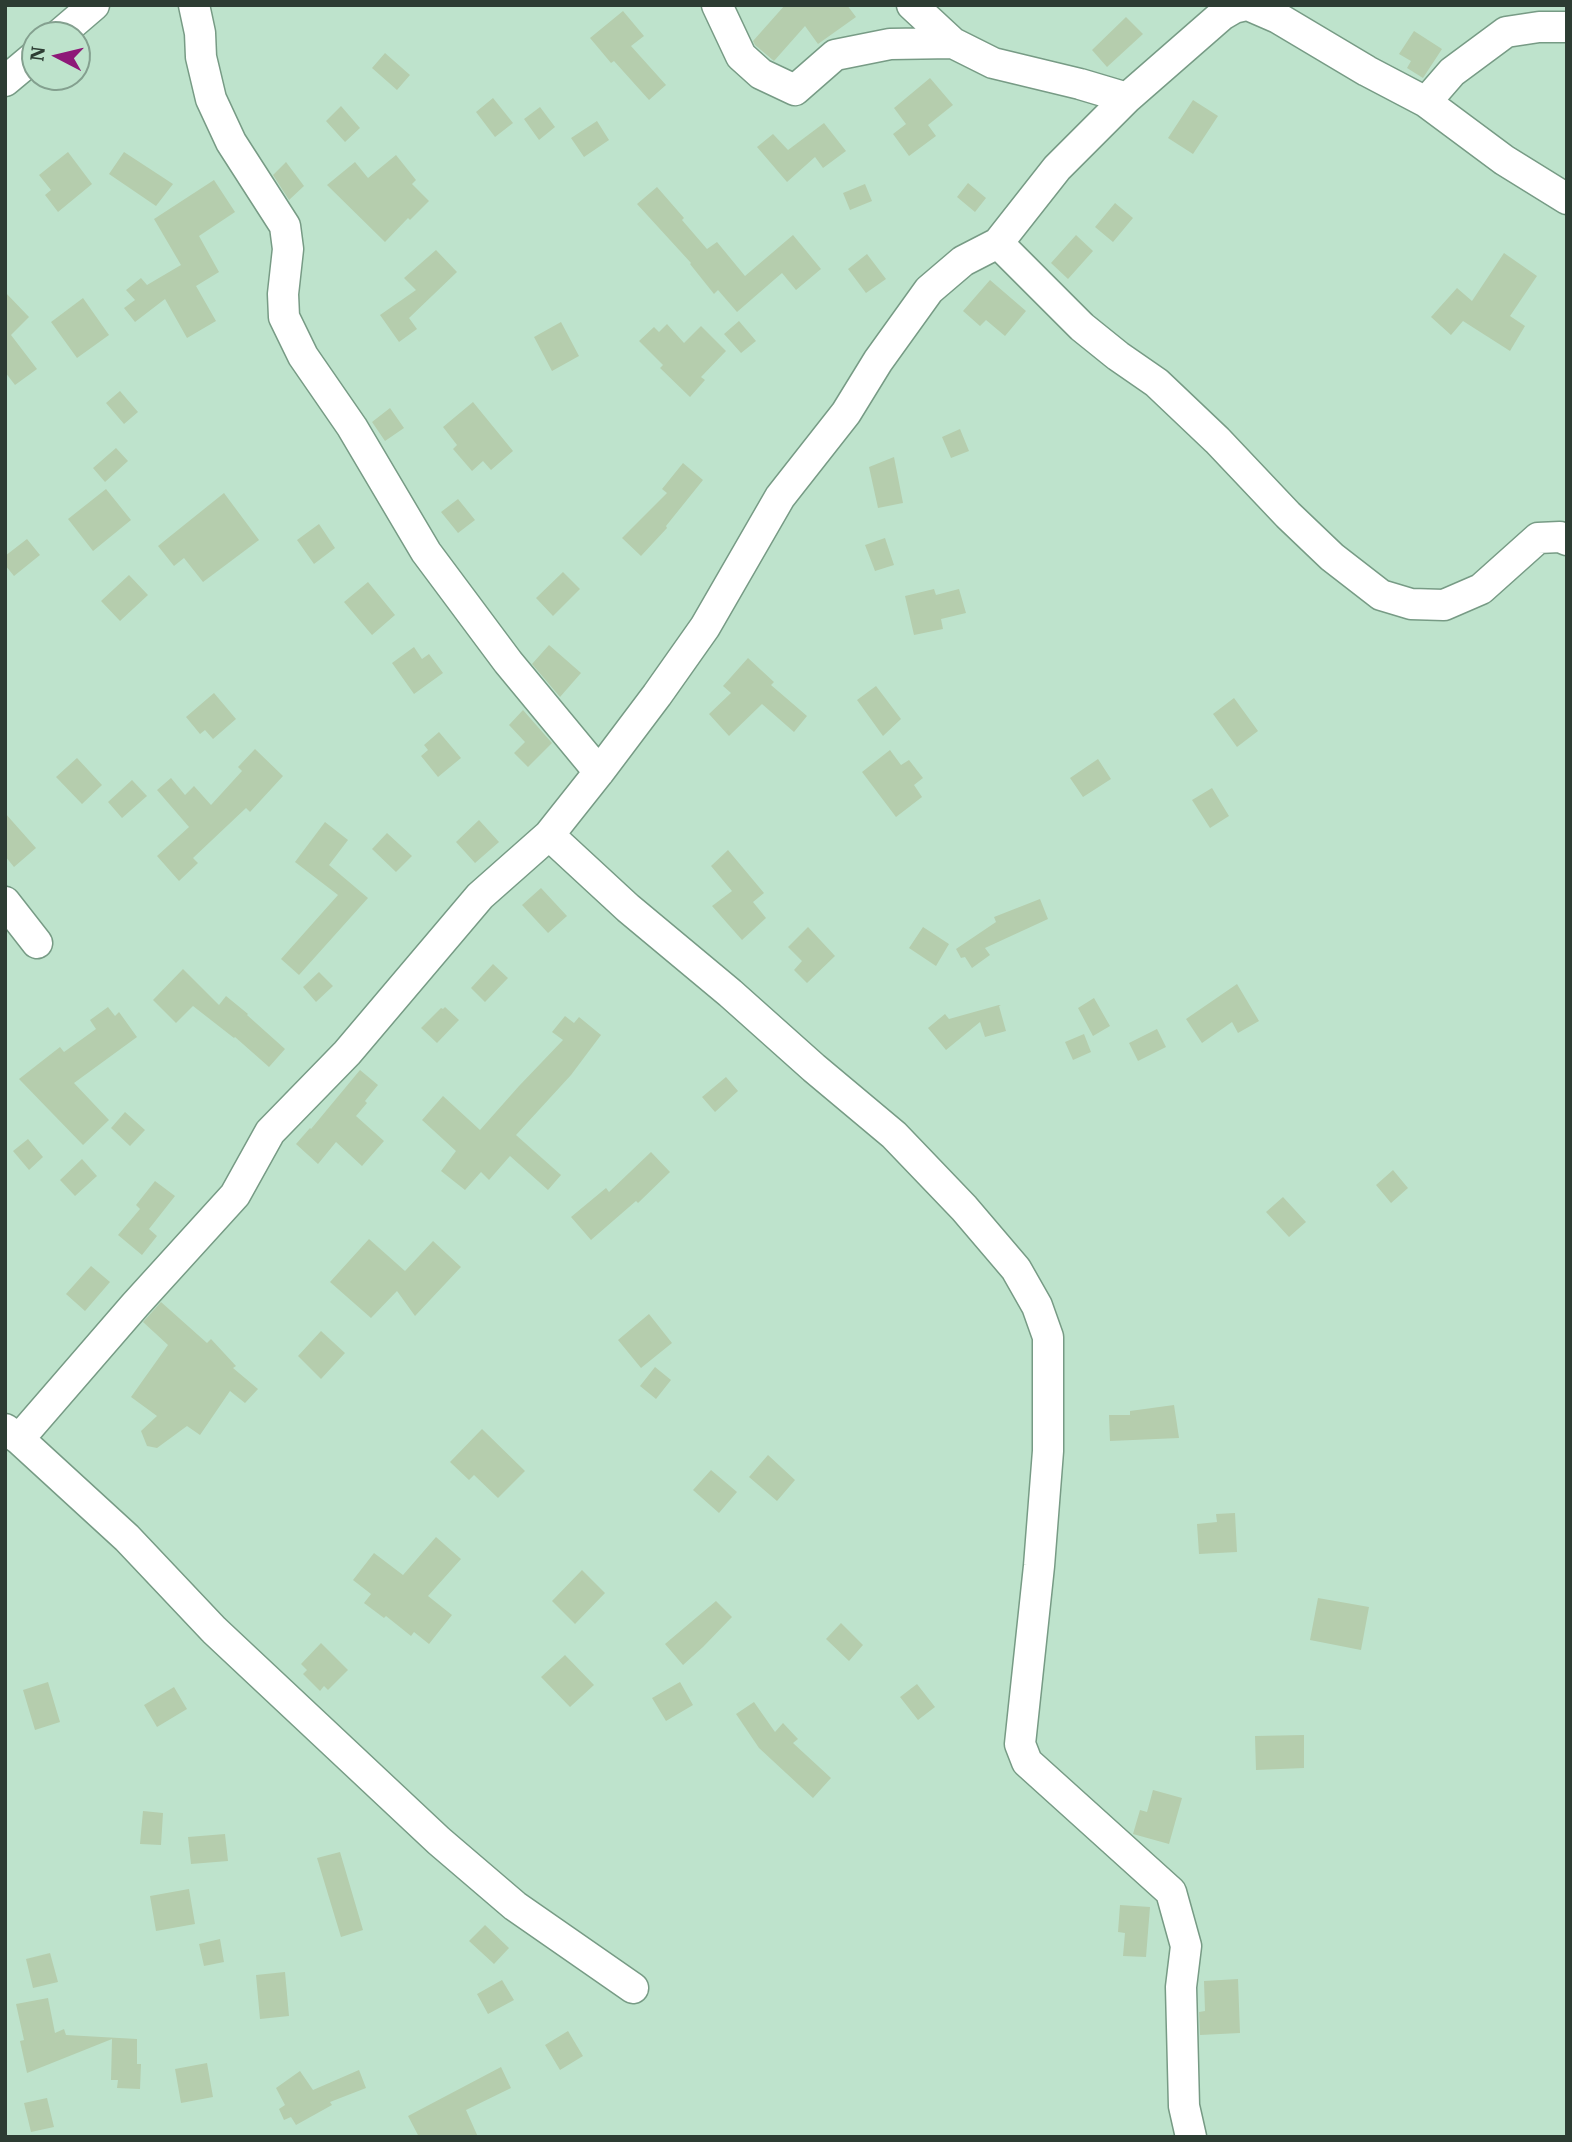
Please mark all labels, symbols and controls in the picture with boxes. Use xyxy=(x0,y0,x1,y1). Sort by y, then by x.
north arrow xyxy=(21,21,91,91)
text: N xyxy=(24,45,50,63)

